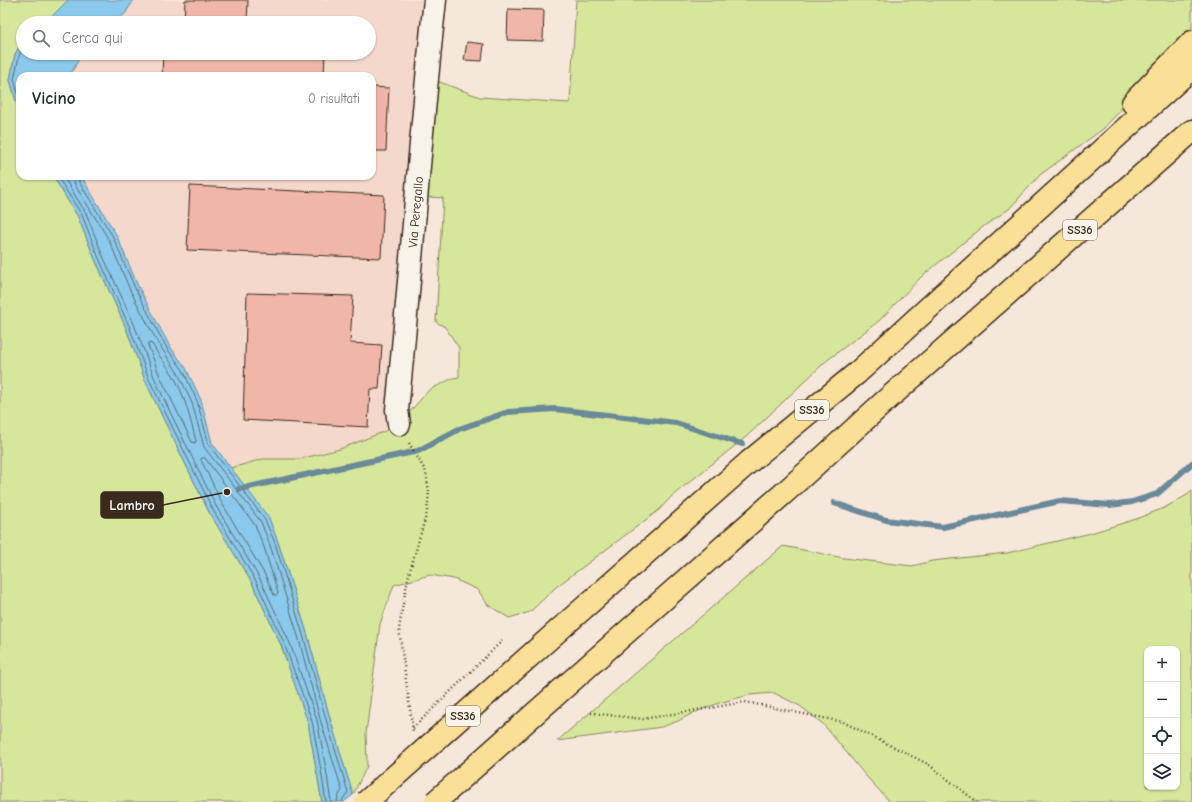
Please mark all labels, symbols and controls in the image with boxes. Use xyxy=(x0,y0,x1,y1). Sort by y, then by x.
search box xyxy=(16,16,376,60)
icon: search xyxy=(30,27,52,49)
text: Cerca qui xyxy=(62,29,123,47)
text: Vicino xyxy=(32,89,75,108)
text: 0 risultati xyxy=(308,91,360,106)
street label: Via Peregallo xyxy=(404,175,426,248)
road number: SS36 xyxy=(1063,220,1097,240)
road number: SS36 xyxy=(795,400,829,420)
callout: Lambro xyxy=(101,492,163,518)
text: Lambro xyxy=(109,497,155,514)
map controls xyxy=(1144,646,1180,790)
button: + xyxy=(1144,646,1180,682)
button: − xyxy=(1144,682,1180,718)
road number: SS36 xyxy=(446,706,480,726)
button: locate xyxy=(1144,718,1180,754)
button: layers xyxy=(1144,754,1180,790)

